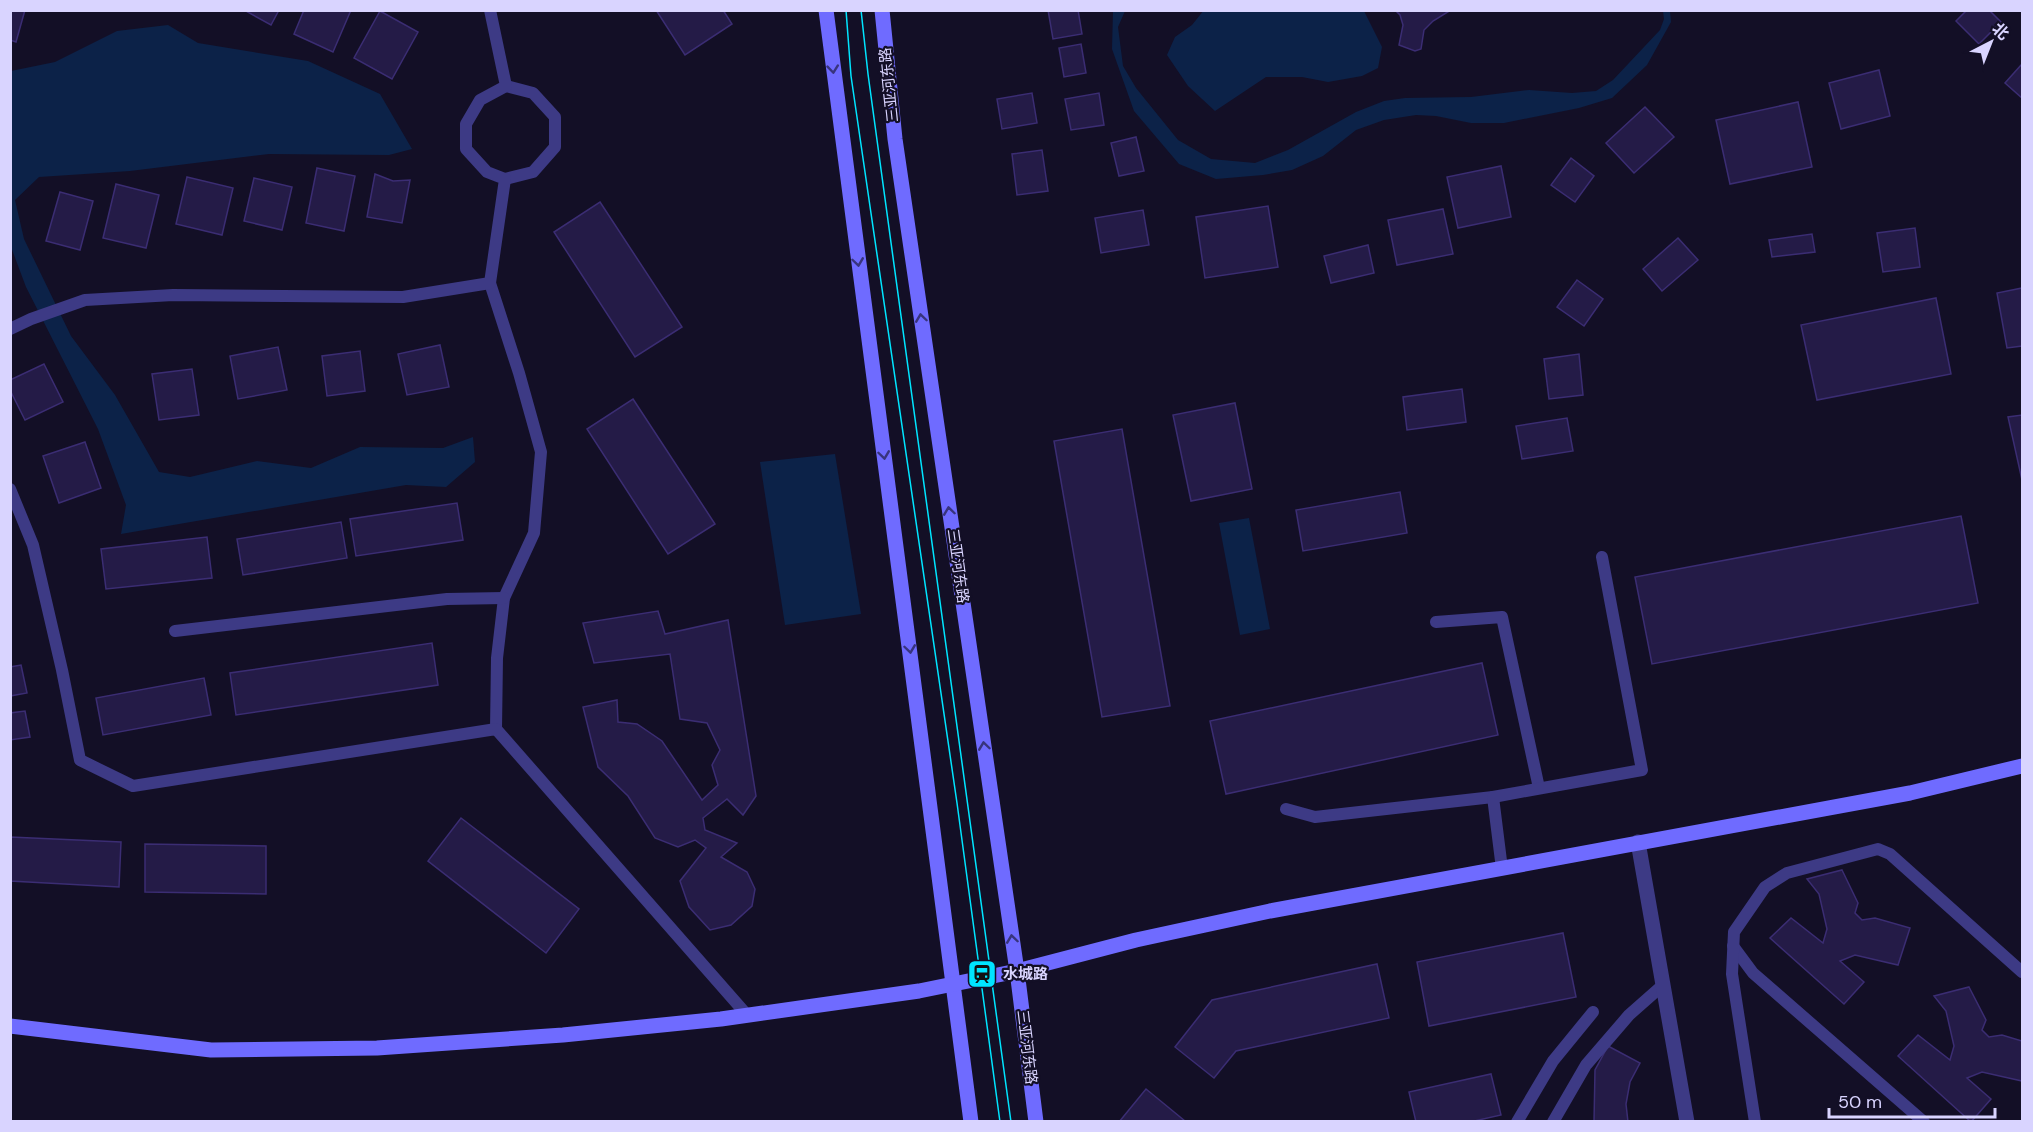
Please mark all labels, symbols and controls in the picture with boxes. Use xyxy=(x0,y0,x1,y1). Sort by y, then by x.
north arrow xyxy=(1961,12,2021,72)
text: 北 xyxy=(1988,18,2014,44)
street label: 三亚河东路 xyxy=(875,47,903,123)
one-way arrow xyxy=(826,64,839,73)
one-way arrow xyxy=(852,257,864,267)
one-way arrow xyxy=(916,314,928,323)
one-way arrow xyxy=(877,451,890,460)
one-way arrow xyxy=(944,507,956,516)
street label: 三亚河东路 xyxy=(943,527,973,605)
one-way arrow xyxy=(903,644,915,653)
one-way arrow xyxy=(978,741,990,750)
one-way arrow xyxy=(1007,934,1019,943)
station icon: 水城路 xyxy=(966,958,998,990)
place label: 水城路 xyxy=(1003,964,1048,984)
street label: 三亚河东路 xyxy=(1013,1009,1041,1085)
scale bar xyxy=(1829,1081,1996,1119)
text: 50 m xyxy=(1838,1090,1882,1114)

